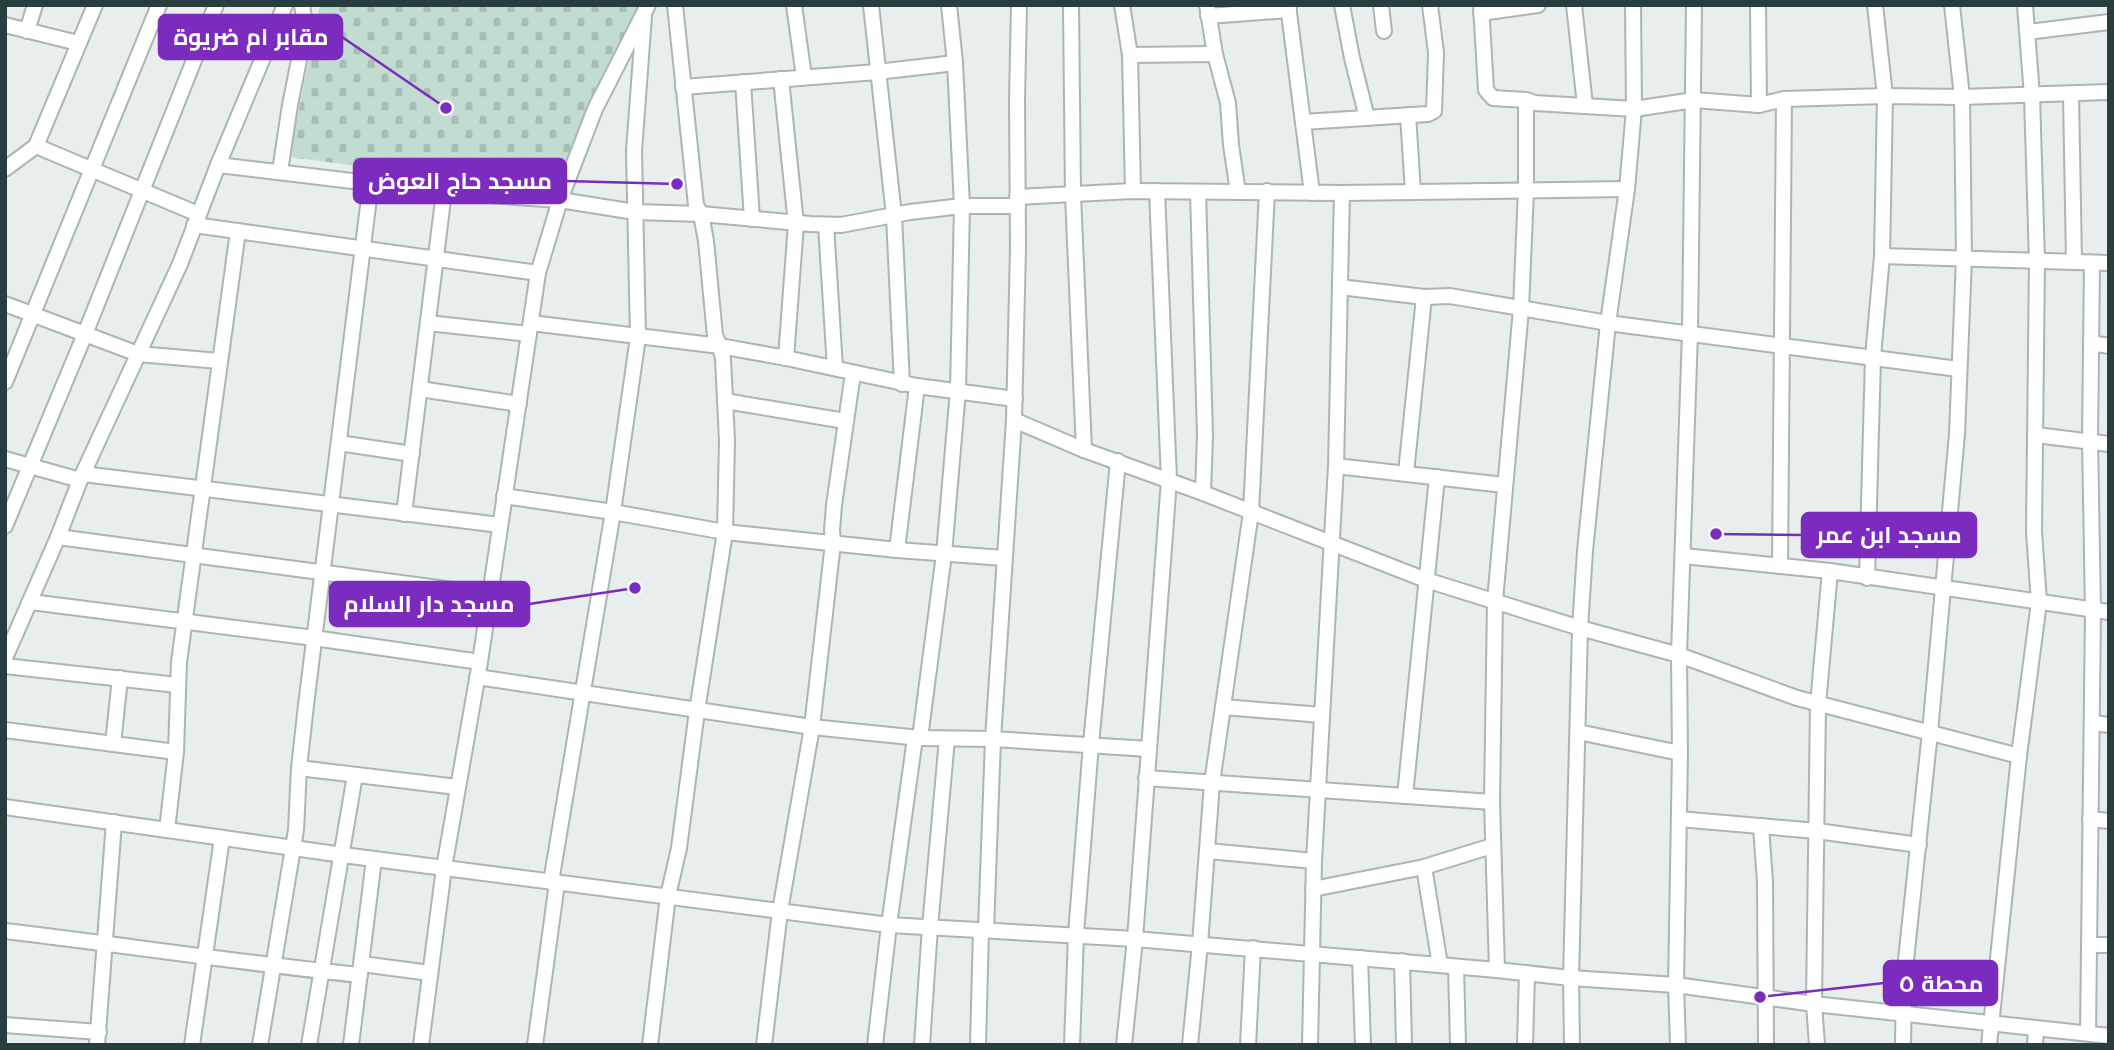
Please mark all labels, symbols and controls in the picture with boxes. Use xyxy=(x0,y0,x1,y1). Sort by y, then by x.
callout: مقابر ام ضريوة xyxy=(159,15,342,59)
text: مقابر ام ضريوة xyxy=(174,24,328,53)
callout: مسجد حاج العوض xyxy=(354,159,566,203)
text: مسجد حاج العوض xyxy=(368,168,552,197)
callout: مسجد ابن عمر xyxy=(1802,513,1976,557)
text: مسجد ابن عمر xyxy=(1815,522,1962,549)
callout: مسجد دار السلام xyxy=(330,582,529,626)
text: مسجد دار السلام xyxy=(344,591,514,620)
callout: محطة ٥ xyxy=(1884,961,1997,1005)
text: محطة ٥ xyxy=(1899,971,1983,997)

